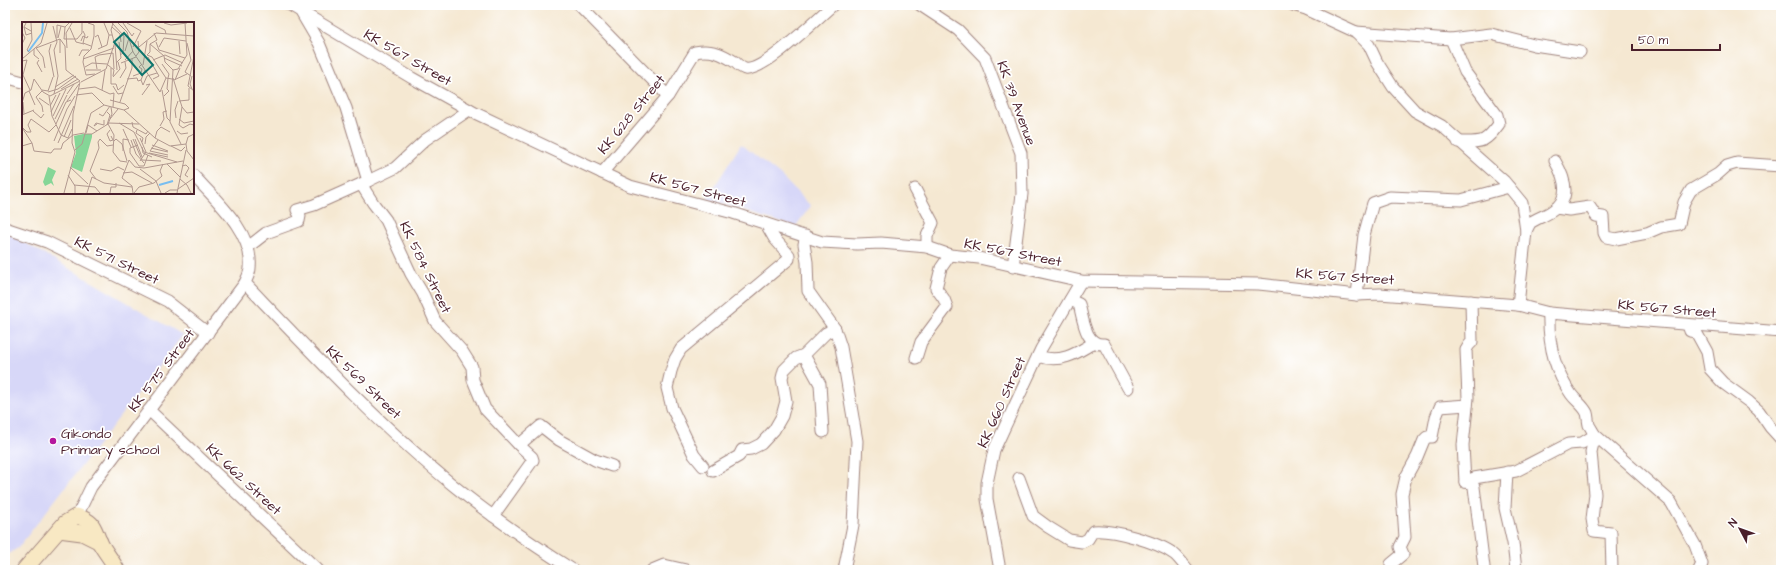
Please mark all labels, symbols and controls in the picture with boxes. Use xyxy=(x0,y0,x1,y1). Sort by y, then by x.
inset map xyxy=(22,22,194,194)
street label: KK 567 Street xyxy=(360,25,456,91)
scale bar xyxy=(1632,26,1720,52)
text: 50 m xyxy=(1638,32,1669,49)
street label: KK 39 Avenue xyxy=(991,58,1041,149)
street label: KK 628 Street xyxy=(593,70,670,159)
street label: KK 567 Street xyxy=(648,168,748,212)
street label: KK 584 Street xyxy=(394,218,456,317)
street label: KK 571 Street xyxy=(71,232,162,290)
street label: KK 567 Street xyxy=(962,234,1063,272)
street label: KK 567 Street xyxy=(1295,264,1395,290)
street label: KK 567 Street xyxy=(1617,295,1717,323)
street label: KK 575 Street xyxy=(124,324,200,416)
street label: KK 569 Street xyxy=(321,341,406,424)
street label: KK 660 Street xyxy=(973,353,1031,451)
place label: Gikondo Primary school xyxy=(61,424,160,460)
marker: Gikondo Primary school xyxy=(48,436,58,446)
street label: KK 662 Street xyxy=(201,439,286,520)
north arrow xyxy=(1720,509,1760,549)
text: N xyxy=(1725,515,1741,530)

